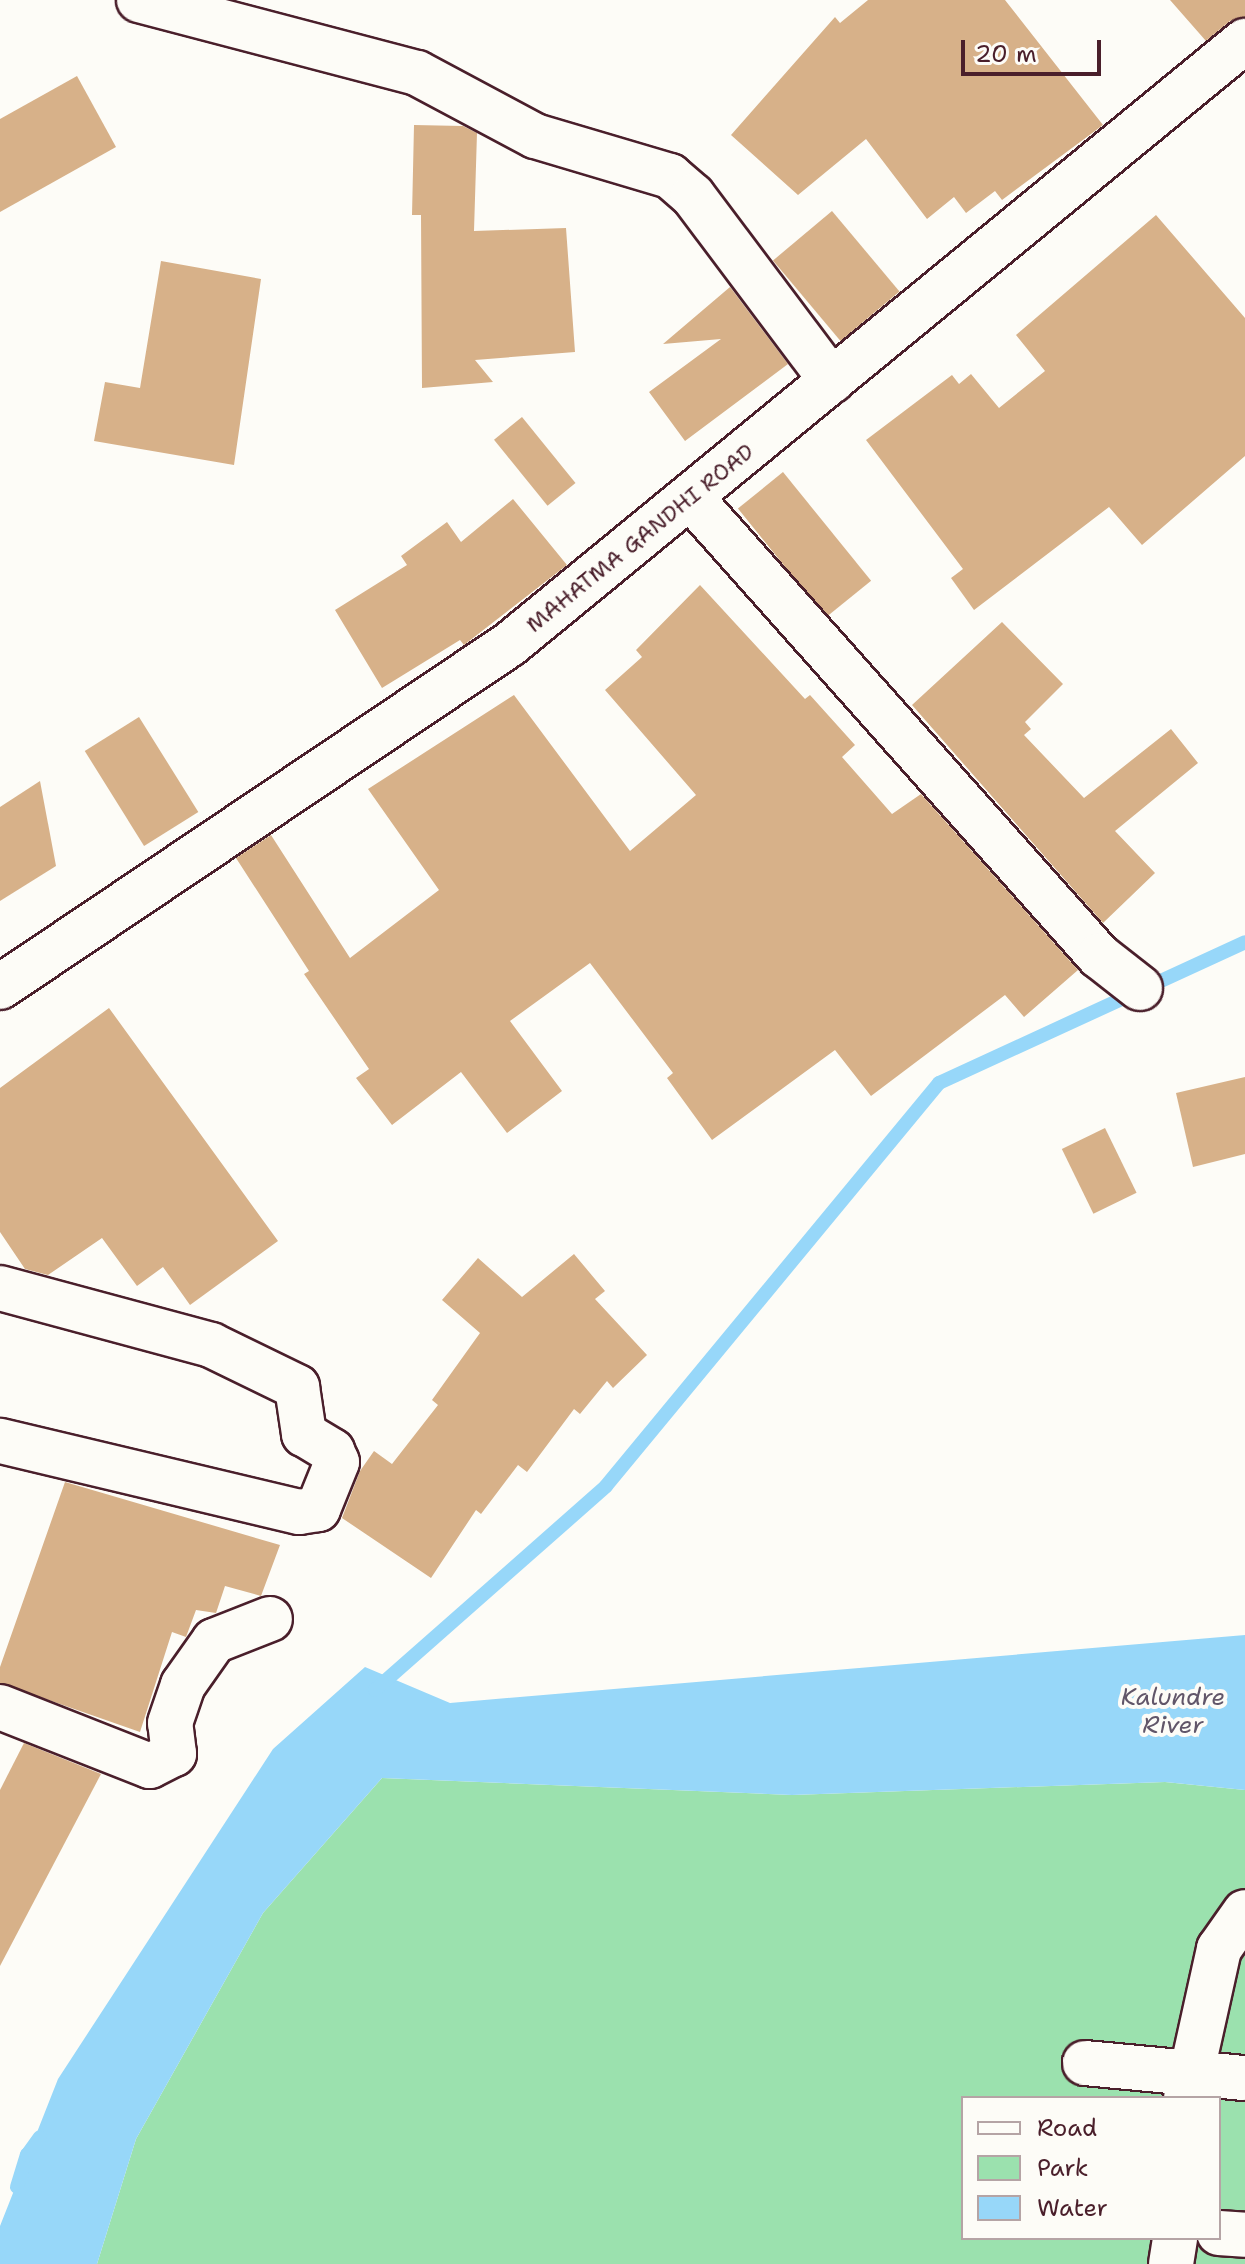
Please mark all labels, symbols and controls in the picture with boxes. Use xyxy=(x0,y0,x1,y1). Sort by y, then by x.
scale bar xyxy=(965,24,1105,74)
text: 20 m xyxy=(975,38,1037,70)
street label: MAHATMA GANDHI ROAD xyxy=(521,438,759,638)
water label: Kalundre River xyxy=(1121,1684,1225,1740)
legend xyxy=(961,2096,1221,2240)
text: Road xyxy=(1037,2112,1097,2144)
text: Park xyxy=(1037,2152,1089,2184)
text: Water xyxy=(1037,2192,1108,2224)

